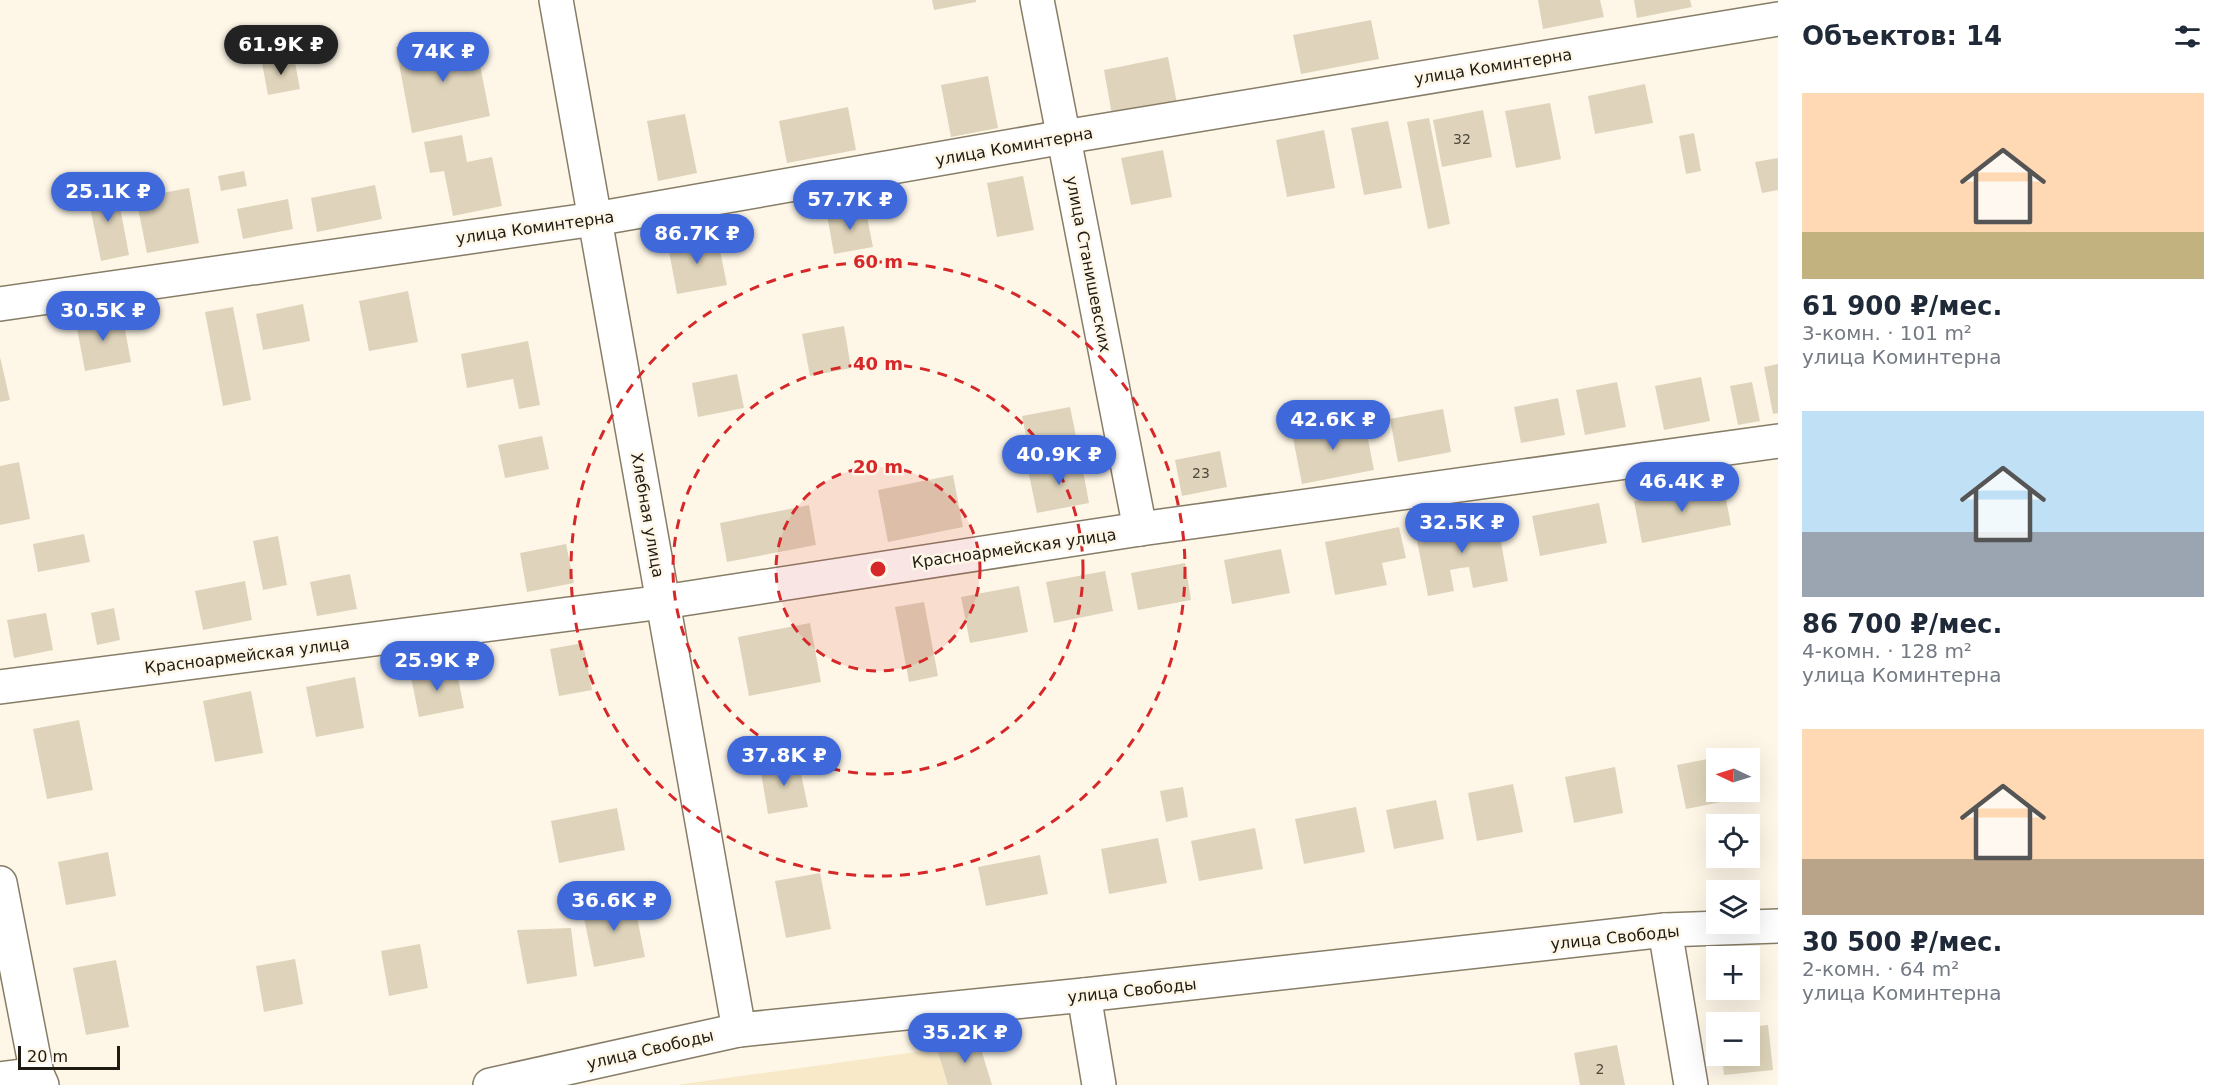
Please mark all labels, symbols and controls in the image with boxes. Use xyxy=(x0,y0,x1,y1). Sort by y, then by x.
icon: filters xyxy=(2171,20,2204,53)
text: Объектов: 14 xyxy=(1802,21,2002,51)
pin: 61.9K ₽ xyxy=(226,25,336,76)
text: 61.9K ₽ xyxy=(238,32,324,56)
pin: 74K ₽ xyxy=(401,32,485,83)
text: 74K ₽ xyxy=(411,39,475,63)
street label: улица Коминтерна xyxy=(1413,45,1573,88)
street label: улица Коминтерна xyxy=(934,123,1094,170)
house number: 32 xyxy=(1453,131,1471,147)
icon: home xyxy=(1949,132,2057,240)
pin: 25.1K ₽ xyxy=(53,172,163,223)
street label: улица Станишевских xyxy=(1062,174,1115,354)
text: 25.1K ₽ xyxy=(65,179,151,203)
pin: 57.7K ₽ xyxy=(795,180,905,231)
text: 57.7K ₽ xyxy=(807,187,893,211)
street label: улица Коминтерна xyxy=(455,207,615,248)
pin: 86.7K ₽ xyxy=(642,214,752,265)
text: 86.7K ₽ xyxy=(654,221,740,245)
text: 60 m xyxy=(853,251,903,272)
pin: 30.5K ₽ xyxy=(48,291,158,342)
text: 61 900 ₽/мес. xyxy=(1802,291,2002,321)
text: 30.5K ₽ xyxy=(60,298,146,322)
text: 3-комн. · 101 m² xyxy=(1802,321,1972,345)
text: улица Коминтерна xyxy=(1802,345,2001,369)
text: 40 m xyxy=(853,353,903,374)
pin: 42.6K ₽ xyxy=(1278,400,1388,451)
text: 42.6K ₽ xyxy=(1290,407,1376,431)
pin: 40.9K ₽ xyxy=(1004,435,1114,486)
text: 40.9K ₽ xyxy=(1016,442,1102,466)
icon: home xyxy=(1949,450,2057,558)
street label: Хлебная улица xyxy=(627,451,668,579)
text: 20 m xyxy=(853,456,903,477)
pin: 46.4K ₽ xyxy=(1627,462,1737,513)
house number: 23 xyxy=(1192,465,1210,481)
text: 46.4K ₽ xyxy=(1639,469,1725,493)
pin: 32.5K ₽ xyxy=(1407,503,1517,554)
text: 32.5K ₽ xyxy=(1419,510,1505,534)
street label: Красноармейская улица xyxy=(911,525,1118,572)
centre of rings xyxy=(868,559,888,579)
text: 86 700 ₽/мес. xyxy=(1802,609,2002,639)
street label: Красноармейская улица xyxy=(143,633,351,678)
text: 4-комн. · 128 m² xyxy=(1802,639,1972,663)
pin: 25.9K ₽ xyxy=(382,641,492,692)
text: 25.9K ₽ xyxy=(394,648,480,672)
text: улица Коминтерна xyxy=(1802,663,2001,687)
pin: 37.8K ₽ xyxy=(729,736,839,787)
text: 37.8K ₽ xyxy=(741,743,827,767)
north arrow xyxy=(1706,748,1760,802)
map controls xyxy=(1706,748,1760,1066)
icon: home xyxy=(1949,768,2057,876)
button: locate xyxy=(1706,814,1760,868)
button: layers xyxy=(1706,880,1760,934)
pin: 36.6K ₽ xyxy=(559,881,669,932)
text: 36.6K ₽ xyxy=(571,888,657,912)
street label: улица Свободы xyxy=(1550,921,1681,954)
text: 30 500 ₽/мес. xyxy=(1802,927,2002,957)
button: + xyxy=(1706,946,1760,1000)
text: 2-комн. · 64 m² xyxy=(1802,957,1959,981)
street label: улица Свободы xyxy=(1067,974,1198,1007)
text: улица Коминтерна xyxy=(1802,981,2001,1005)
button: − xyxy=(1706,1012,1760,1066)
pin: 35.2K ₽ xyxy=(910,1013,1020,1064)
text: 35.2K ₽ xyxy=(922,1020,1008,1044)
street label: улица Свободы xyxy=(585,1026,715,1073)
scale bar xyxy=(18,1043,120,1070)
text: 20 m xyxy=(27,1047,68,1066)
house number: 2 xyxy=(1596,1061,1604,1077)

